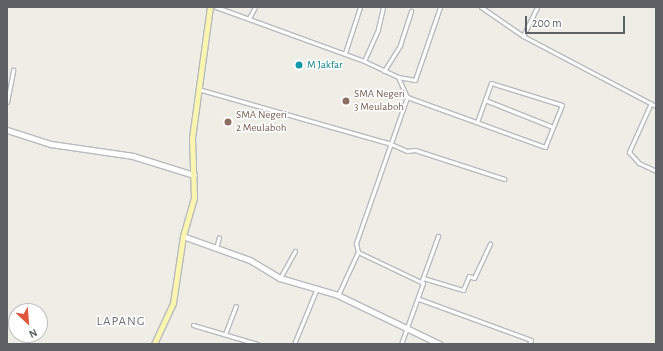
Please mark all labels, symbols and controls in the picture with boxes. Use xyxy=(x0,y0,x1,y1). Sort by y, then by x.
scale bar xyxy=(527,8,627,34)
text: 200 m xyxy=(532,17,562,29)
place label: M Jakfar xyxy=(307,58,343,72)
marker: M Jakfar xyxy=(294,60,304,70)
place label: SMA Negeri 3 Meulaboh xyxy=(354,88,405,114)
marker: SMA Negeri 3 Meulaboh xyxy=(341,96,351,106)
place label: SMA Negeri 2 Meulaboh xyxy=(236,109,287,135)
marker: SMA Negeri 2 Meulaboh xyxy=(223,117,233,127)
north arrow xyxy=(8,303,48,343)
district label: LAPANG xyxy=(96,314,146,330)
text: N xyxy=(27,327,39,340)

